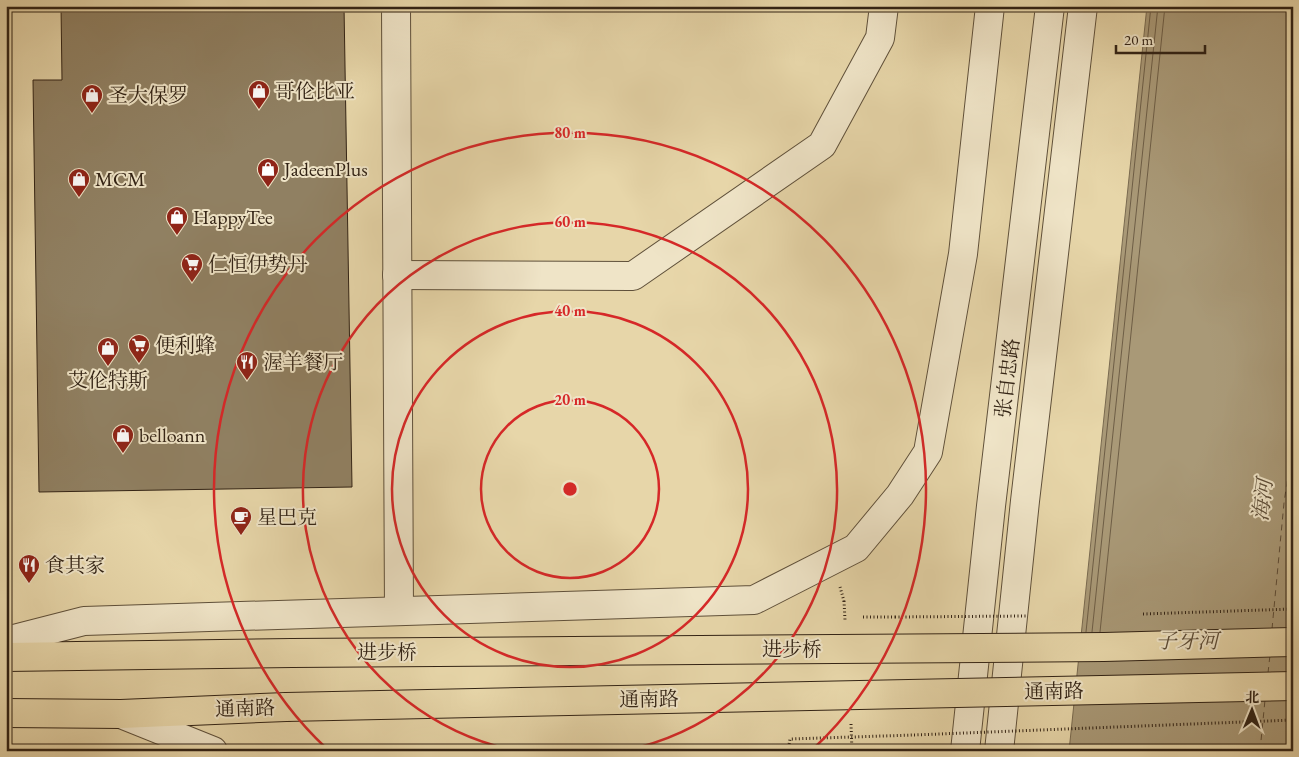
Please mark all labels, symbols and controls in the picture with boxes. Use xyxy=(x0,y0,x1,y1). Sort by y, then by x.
scale bar xyxy=(1116,22,1205,54)
text: 20 m xyxy=(1124,30,1153,49)
place label: 哥伦比亚 xyxy=(275,78,355,104)
shop icon: 哥伦比亚 xyxy=(247,79,271,110)
place label: 圣大保罗 xyxy=(108,82,188,108)
shop icon: 圣大保罗 xyxy=(80,83,104,114)
text: 80 m xyxy=(554,123,586,142)
place label: JadeenPlus xyxy=(282,156,368,182)
shop icon: JadeenPlus xyxy=(256,157,280,188)
place label: MCM xyxy=(95,166,145,192)
shop icon: MCM xyxy=(67,167,91,198)
place label: HappyTee xyxy=(193,204,273,230)
shop icon: HappyTee xyxy=(165,205,189,236)
text: 60 m xyxy=(554,212,586,231)
place label: 仁恒伊势丹 xyxy=(208,251,308,277)
supermarket icon: 仁恒伊势丹 xyxy=(180,252,204,283)
text: 40 m xyxy=(554,301,586,320)
place label: 便利蜂 xyxy=(155,332,215,358)
supermarket icon: 便利蜂 xyxy=(127,333,151,364)
shop icon: 艾伦特斯 xyxy=(96,336,120,367)
street label: 张自忠路 xyxy=(989,337,1025,419)
place label: 渥羊餐厅 xyxy=(263,349,343,375)
restaurant icon: 渥羊餐厅 xyxy=(235,350,259,381)
place label: 艾伦特斯 xyxy=(68,367,148,393)
text: 20 m xyxy=(554,390,586,409)
place label: belloann xyxy=(139,422,206,448)
shop icon: belloann xyxy=(111,423,135,454)
water label: 海河 xyxy=(1246,474,1278,522)
centre of rings xyxy=(561,480,579,498)
place label: 星巴克 xyxy=(257,504,317,530)
cafe icon: 星巴克 xyxy=(229,505,253,536)
place label: 食其家 xyxy=(45,552,105,578)
restaurant icon: 食其家 xyxy=(17,553,41,584)
water label: 子牙河 xyxy=(1156,627,1222,654)
street label: 进步桥 xyxy=(762,636,822,662)
street label: 进步桥 xyxy=(357,639,417,665)
street label: 通南路 xyxy=(1024,677,1084,705)
north arrow xyxy=(1226,684,1276,734)
street label: 通南路 xyxy=(619,685,679,713)
text: 北 xyxy=(1245,688,1259,706)
street label: 通南路 xyxy=(215,694,275,722)

